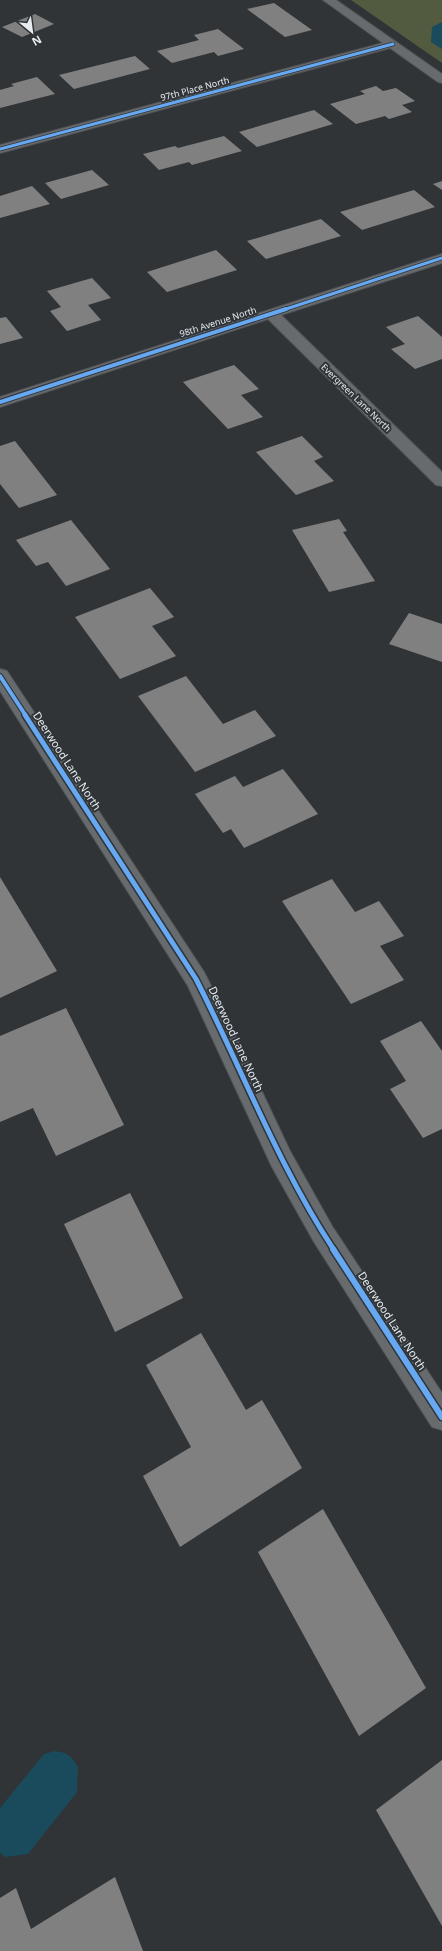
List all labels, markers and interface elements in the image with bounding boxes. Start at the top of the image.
north arrow [12,12,52,52]
text: N [30,32,45,50]
street label: 97th Place North [159,73,231,104]
street label: 98th Avenue North [178,303,258,340]
street label: Evergreen Lane North [318,361,394,435]
street label: Deerwood Lane North [30,709,105,813]
street label: Deerwood Lane North [205,984,267,1094]
street label: Deerwood Lane North [355,1269,430,1373]

